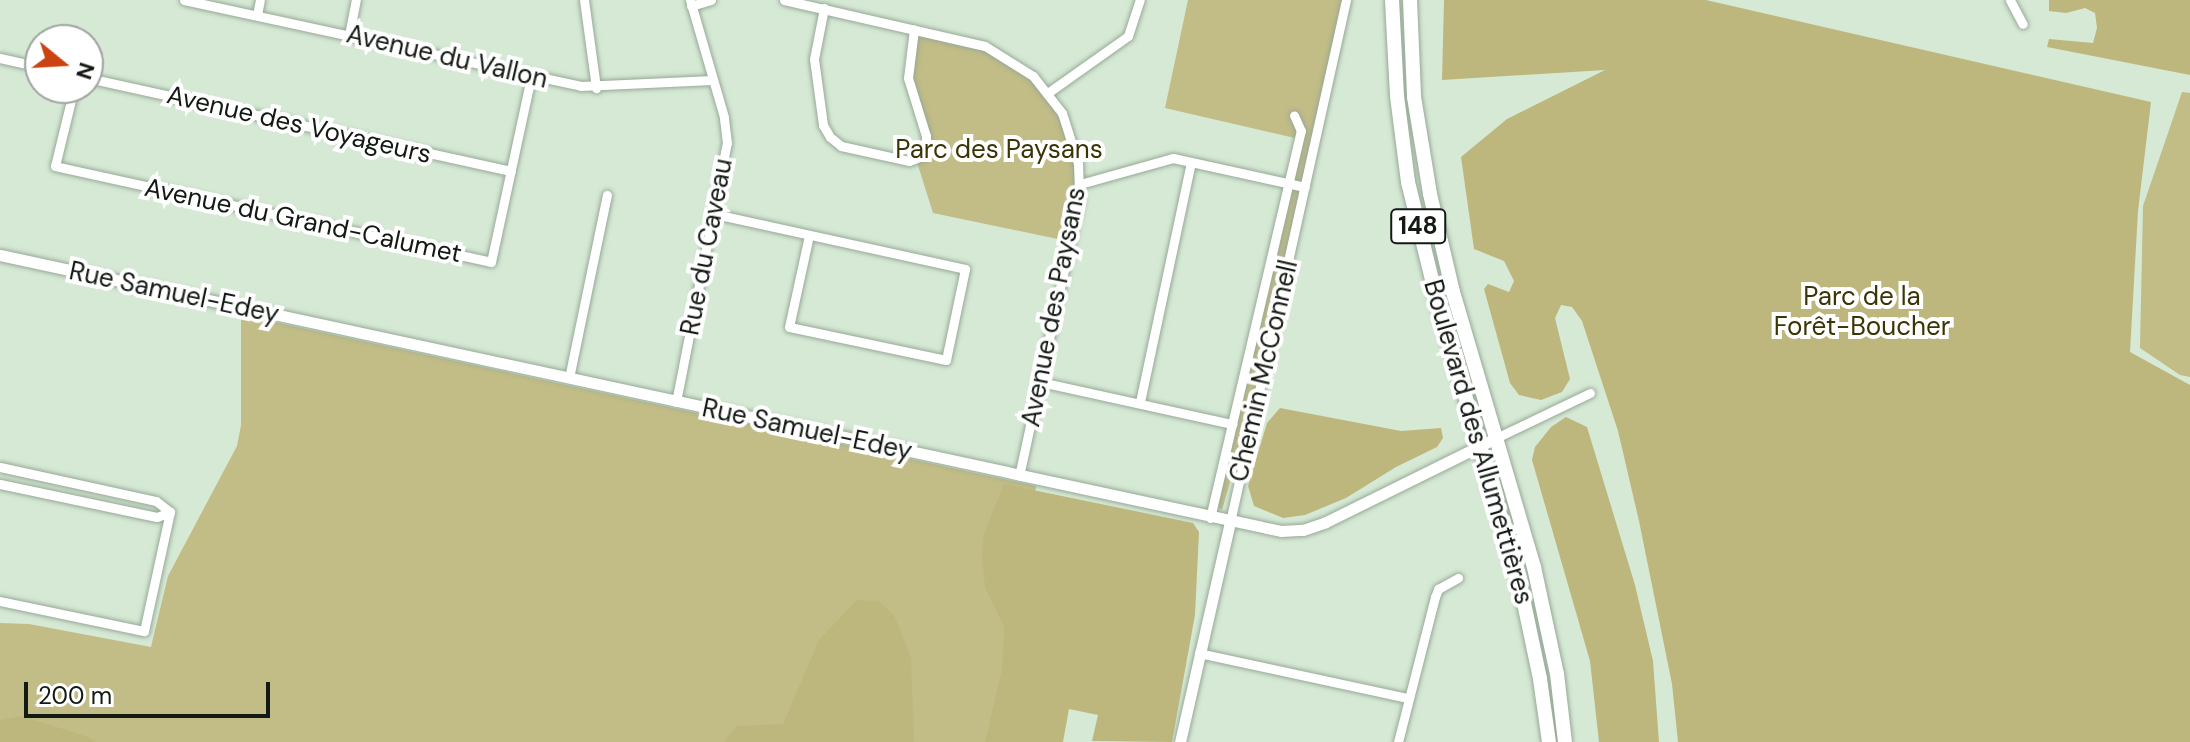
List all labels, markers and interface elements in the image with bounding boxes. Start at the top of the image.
street label: Avenue du Vallon [343,19,551,95]
north arrow [24,24,104,104]
text: N [69,59,102,83]
street label: Avenue des Voyageurs [164,79,434,171]
park label: Parc des Paysans [895,134,1103,166]
street label: Rue du Caveau [675,156,739,338]
street label: Avenue du Grand-Calumet [142,172,464,270]
street label: Avenue des Paysans [1015,185,1093,429]
road number: 148 [1390,206,1446,246]
street label: Rue Samuel-Edey [66,256,282,330]
street label: Chemin McConnell [1223,257,1305,485]
street label: Boulevard des Allumettières [1417,276,1539,608]
park label: Parc de la Forêt-Boucher [1774,281,1950,342]
street label: Rue Samuel-Edey [699,393,915,467]
scale bar [28,666,274,716]
text: 200 m [38,680,112,711]

